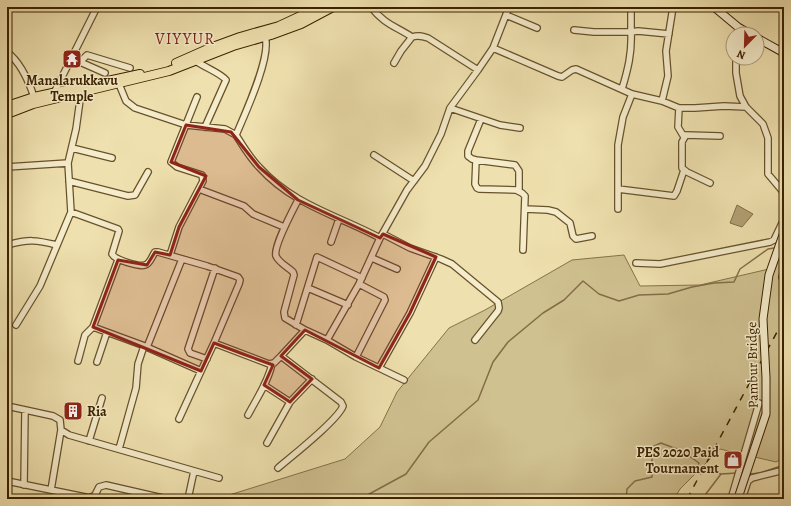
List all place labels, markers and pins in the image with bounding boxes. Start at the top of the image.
temple icon: Manalarukkavu Temple [61,48,83,70]
place label: Manalarukkavu Temple [26,71,118,106]
building icon: Ria [62,400,84,422]
place label: Ria [87,402,107,421]
place label: PES 2020 Paid Tournament [636,443,719,478]
shop icon: PES 2020 Paid Tournament [722,449,744,471]

